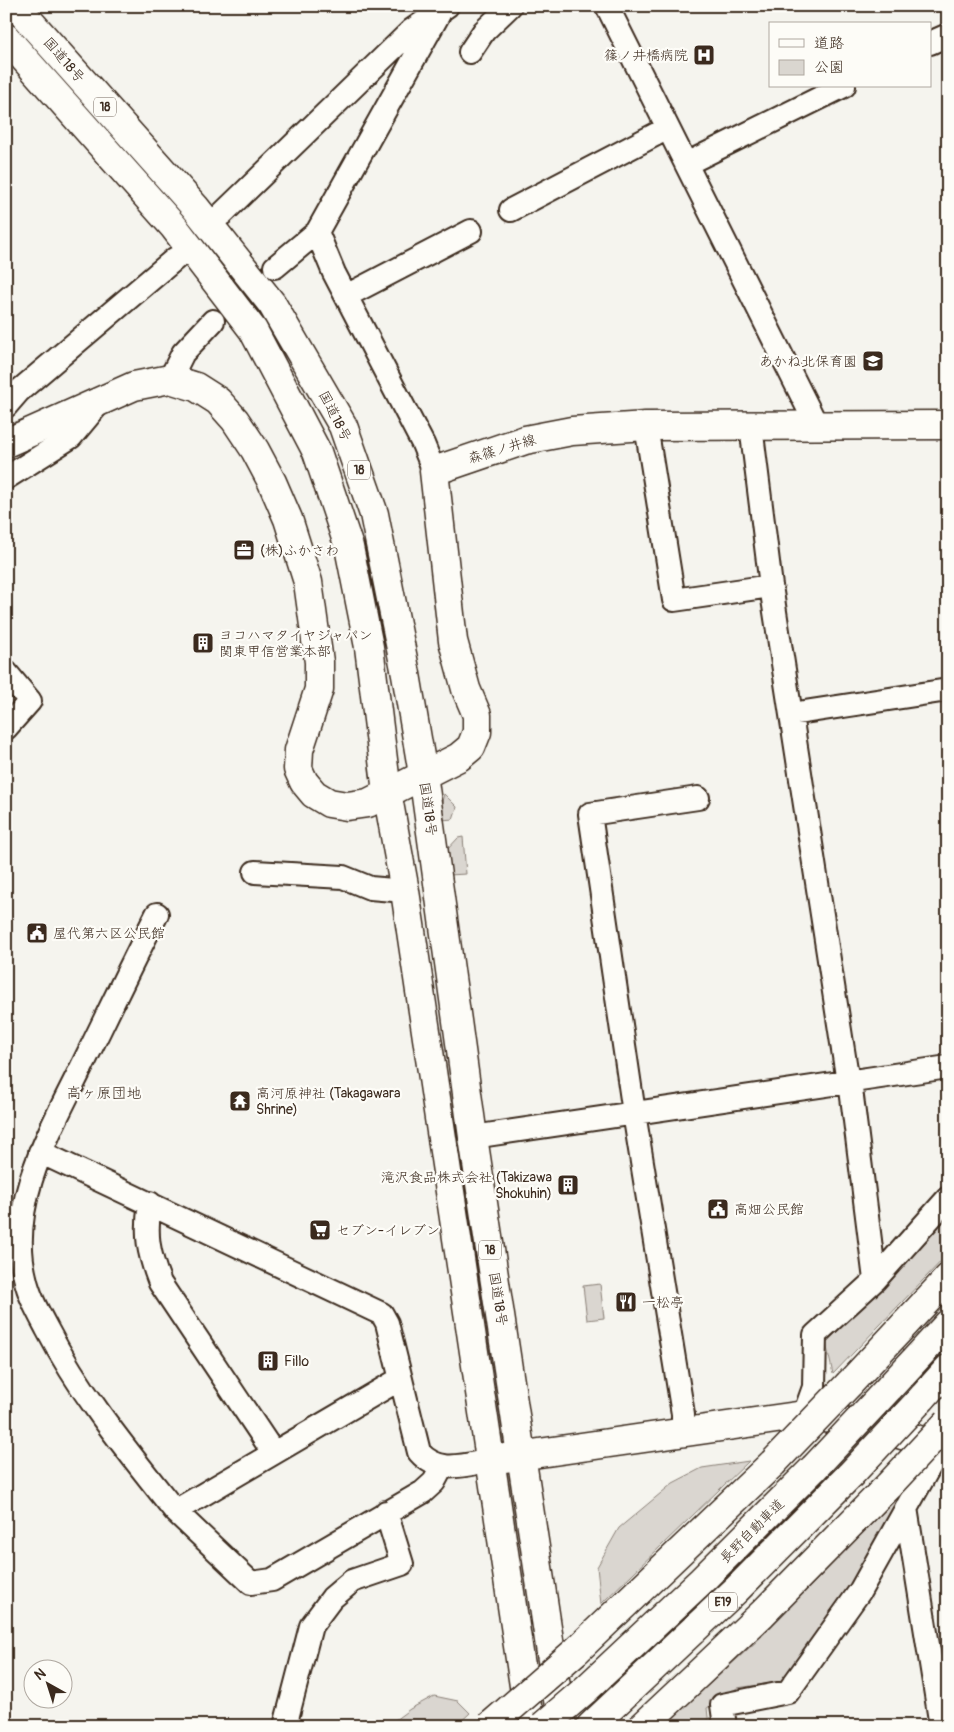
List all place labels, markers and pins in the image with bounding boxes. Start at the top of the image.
hospital icon: 篠ノ井橋病院 [692,43,716,67]
place label: 篠ノ井橋病院 [604,47,688,64]
school or university icon: あかね北保育園 [861,349,885,373]
place label: あかね北保育園 [759,353,857,370]
office icon: (株)ふかさわ [232,538,256,562]
place label: (株)ふかさわ [260,542,339,559]
place label: ヨコハマタイヤジャパン 関東甲信営業本部 [219,627,372,660]
building icon: ヨコハマタイヤジャパン 関東甲信営業本部 [191,631,215,655]
public building icon: 屋代第六区公民館 [25,921,49,945]
place label: 屋代第六区公民館 [53,925,165,942]
place label: 高河原神社 (Takagawara Shrine) [256,1085,401,1118]
temple icon: 高河原神社 (Takagawara Shrine) [228,1089,252,1113]
place label: 滝沢食品株式会社 (Takizawa Shokuhin) [381,1169,552,1202]
building icon: 滝沢食品株式会社 (Takizawa Shokuhin) [556,1173,580,1197]
public building icon: 高畑公民館 [706,1197,730,1221]
place label: 高畑公民館 [734,1201,804,1218]
supermarket icon: セブン-イレブン [308,1218,332,1242]
place label: セブン-イレブン [336,1222,440,1239]
restaurant icon: 一松亭 [614,1290,638,1314]
place label: 一松亭 [642,1294,684,1311]
building icon: Fillo [256,1349,280,1373]
place label: Fillo [284,1353,310,1370]

